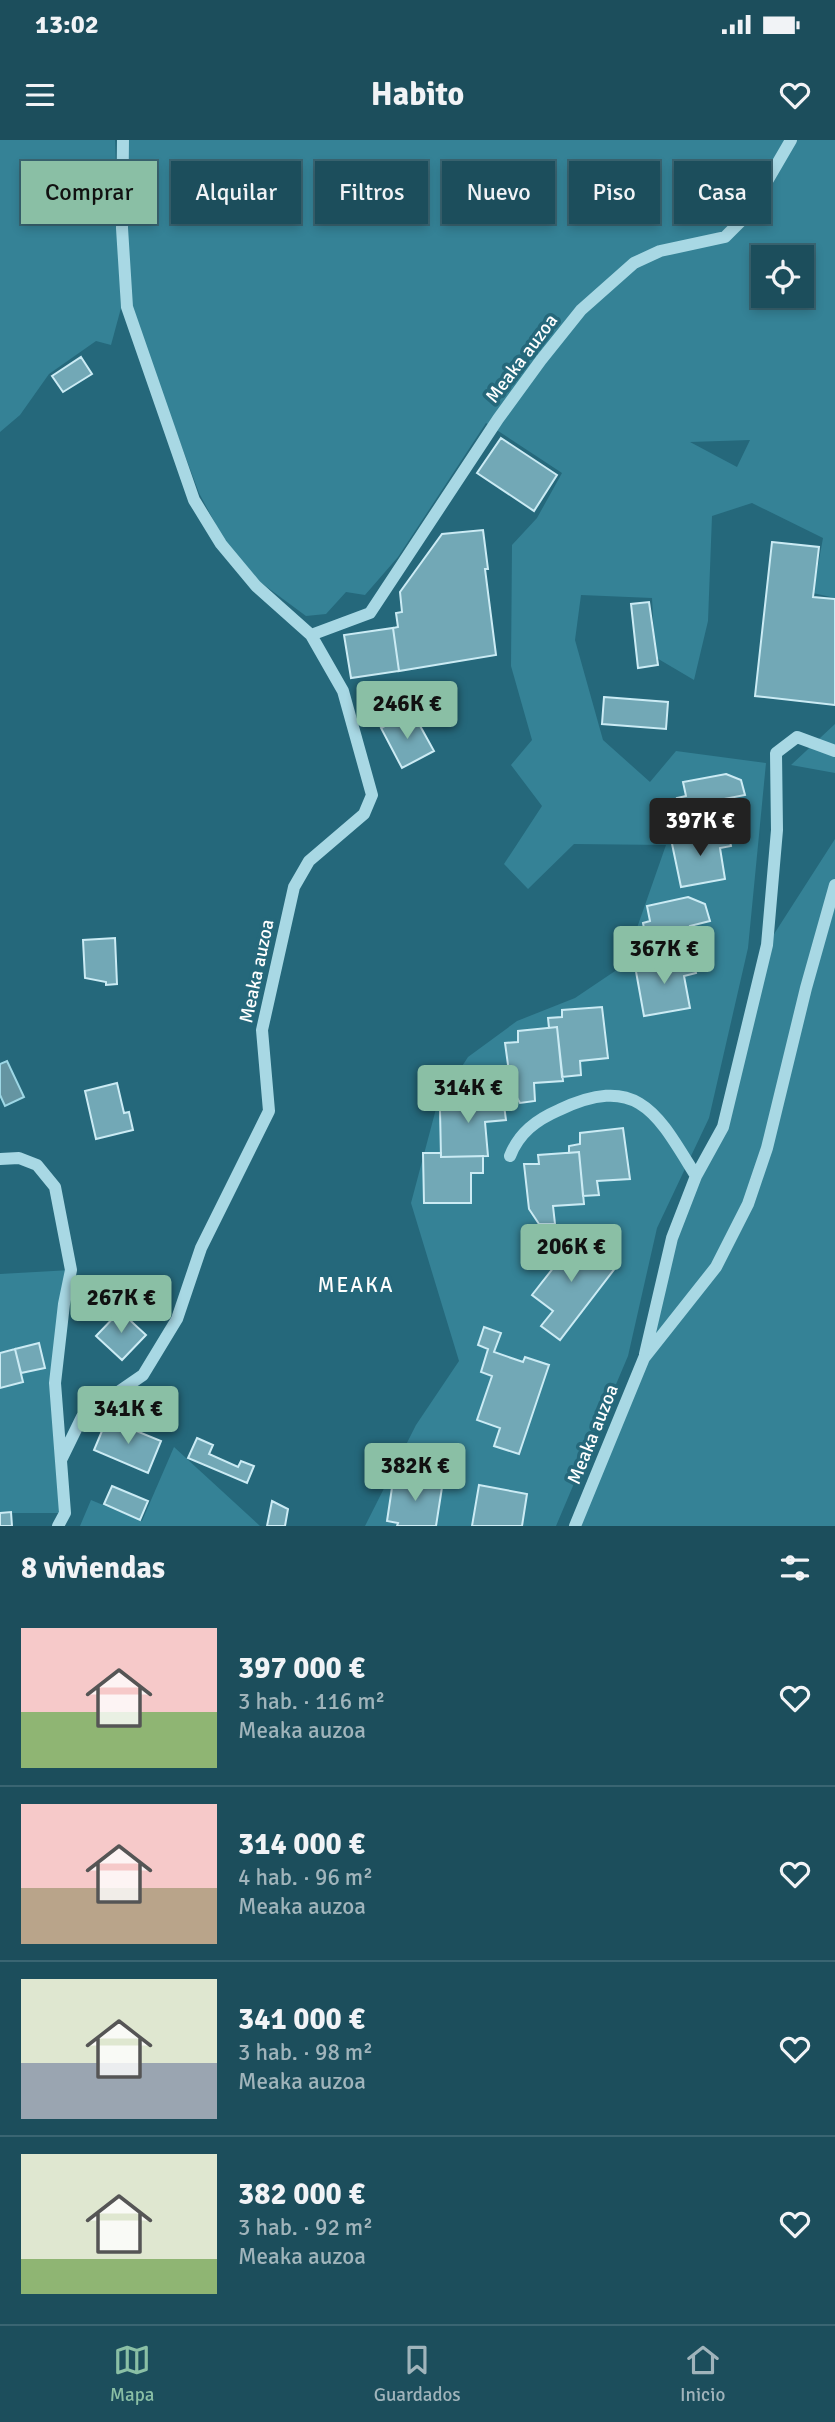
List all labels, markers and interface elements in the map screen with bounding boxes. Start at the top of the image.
text: 13:02 [35,9,99,41]
text: Habito [371,75,464,114]
icon: menu [21,76,59,114]
icon: heart [776,76,814,114]
chip: Comprar [21,161,157,224]
chip: Alquilar [171,161,301,224]
chip: Filtros [315,161,428,224]
chip: Nuevo [442,161,555,224]
chip: Piso [569,161,660,224]
chip: Casa [674,161,771,224]
map controls [751,245,814,308]
button: locate [751,245,814,308]
street label: Meaka auzoa [480,309,563,408]
pin: 246K € [350,682,464,741]
text: 246K € [372,689,442,718]
pin: 397K € [643,798,757,858]
text: 397K € [665,806,735,835]
street label: Meaka auzoa [234,917,280,1025]
pin: 367K € [607,926,721,986]
text: 367K € [629,934,699,963]
pin: 314K € [411,1066,525,1125]
text: 314K € [433,1073,503,1102]
pin: 206K € [514,1224,628,1284]
text: 206K € [536,1232,606,1261]
district label: MEAKA [317,1272,395,1298]
pin: 267K € [64,1276,178,1335]
text: 267K € [86,1283,156,1312]
street label: Meaka auzoa [562,1381,624,1488]
pin: 341K € [71,1386,185,1446]
text: 341K € [93,1394,163,1423]
pin: 382K € [358,1444,472,1503]
text: 382K € [380,1451,450,1480]
icon: filters [776,1549,814,1587]
text: 8 viviendas [21,1550,165,1587]
text: 397 000 € [238,1650,365,1687]
icon: home [77,1656,161,1740]
icon: heart [776,1679,814,1717]
text: 3 hab. · 116 m² [238,1687,385,1716]
text: Meaka auzoa [238,1716,366,1745]
text: 314 000 € [238,1826,365,1863]
icon: home [77,1832,161,1916]
icon: heart [776,1855,814,1893]
text: 4 hab. · 96 m² [238,1863,373,1892]
text: Meaka auzoa [238,1892,366,1921]
text: 341 000 € [238,2001,365,2038]
icon: home [77,2007,161,2091]
icon: heart [776,2030,814,2068]
text: 3 hab. · 98 m² [238,2038,373,2067]
text: Meaka auzoa [238,2067,366,2096]
text: 382 000 € [238,2176,365,2213]
icon: home [77,2182,161,2266]
icon: heart [776,2205,814,2243]
text: 3 hab. · 92 m² [238,2213,373,2242]
text: Meaka auzoa [238,2242,366,2271]
tab: Mapa [110,2341,154,2407]
tab: Guardados [374,2341,461,2407]
tab: Inicio [680,2341,725,2407]

